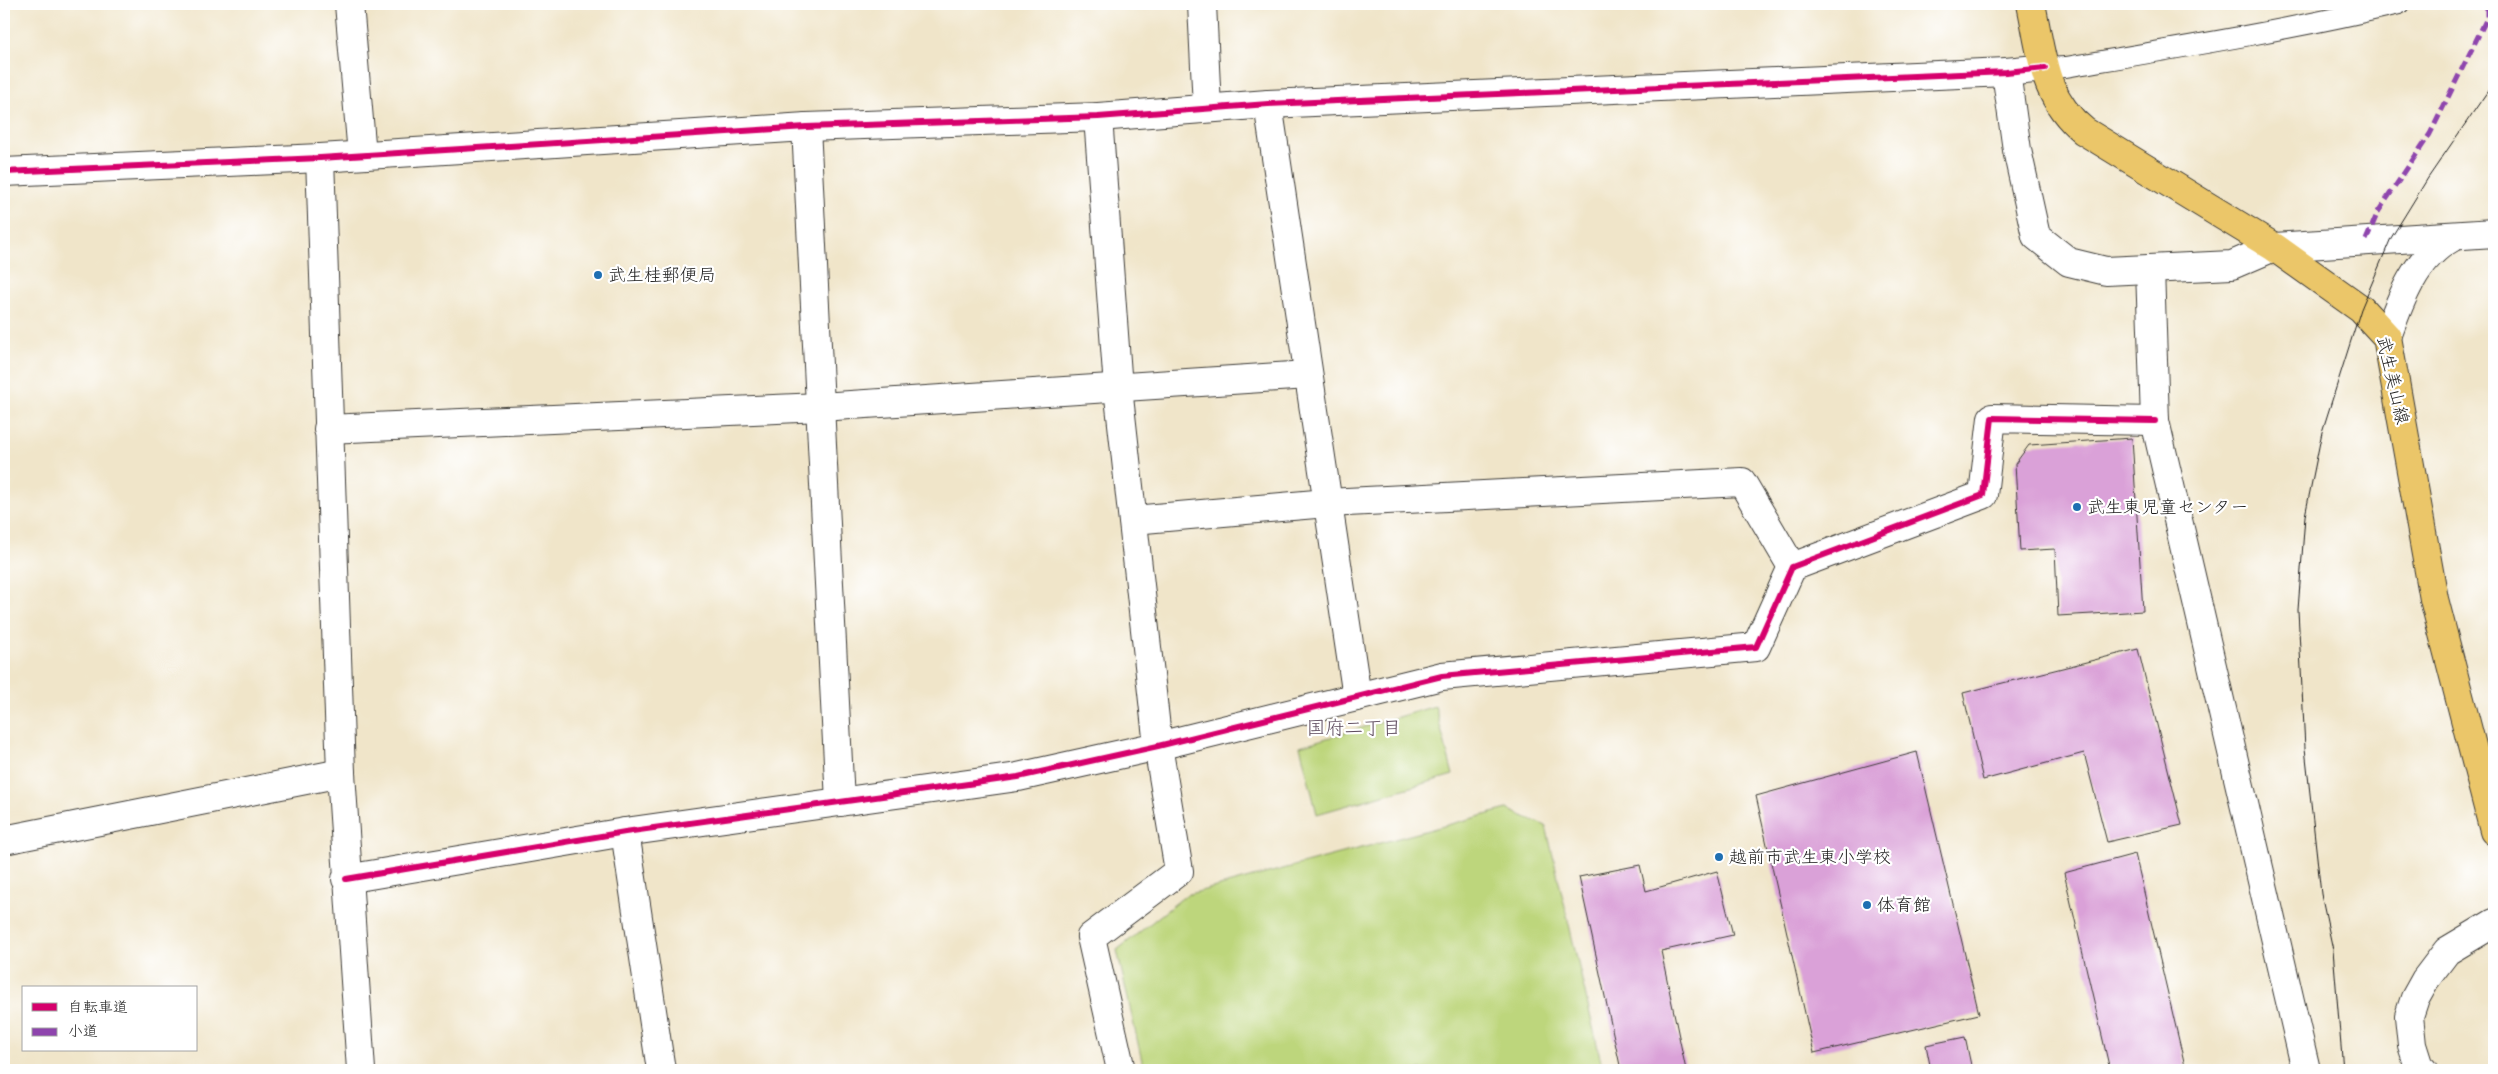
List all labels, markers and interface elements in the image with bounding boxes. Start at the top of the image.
place label: 武生桂郵便局 [608,264,716,286]
marker: 武生桂郵便局 [592,269,604,281]
street label: 武生美山線 [2372,334,2414,426]
place label: 武生東児童センター [2087,496,2248,518]
marker: 武生東児童センター [2071,501,2083,513]
district label: 国府二丁目 [1306,716,1402,740]
place label: 越前市武生東小学校 [1729,846,1891,868]
marker: 越前市武生東小学校 [1713,851,1725,863]
place label: 体育館 [1877,894,1931,916]
marker: 体育館 [1861,899,1873,911]
legend [22,986,198,1052]
text: 自転車道 [68,998,128,1017]
text: 小道 [68,1022,98,1041]

